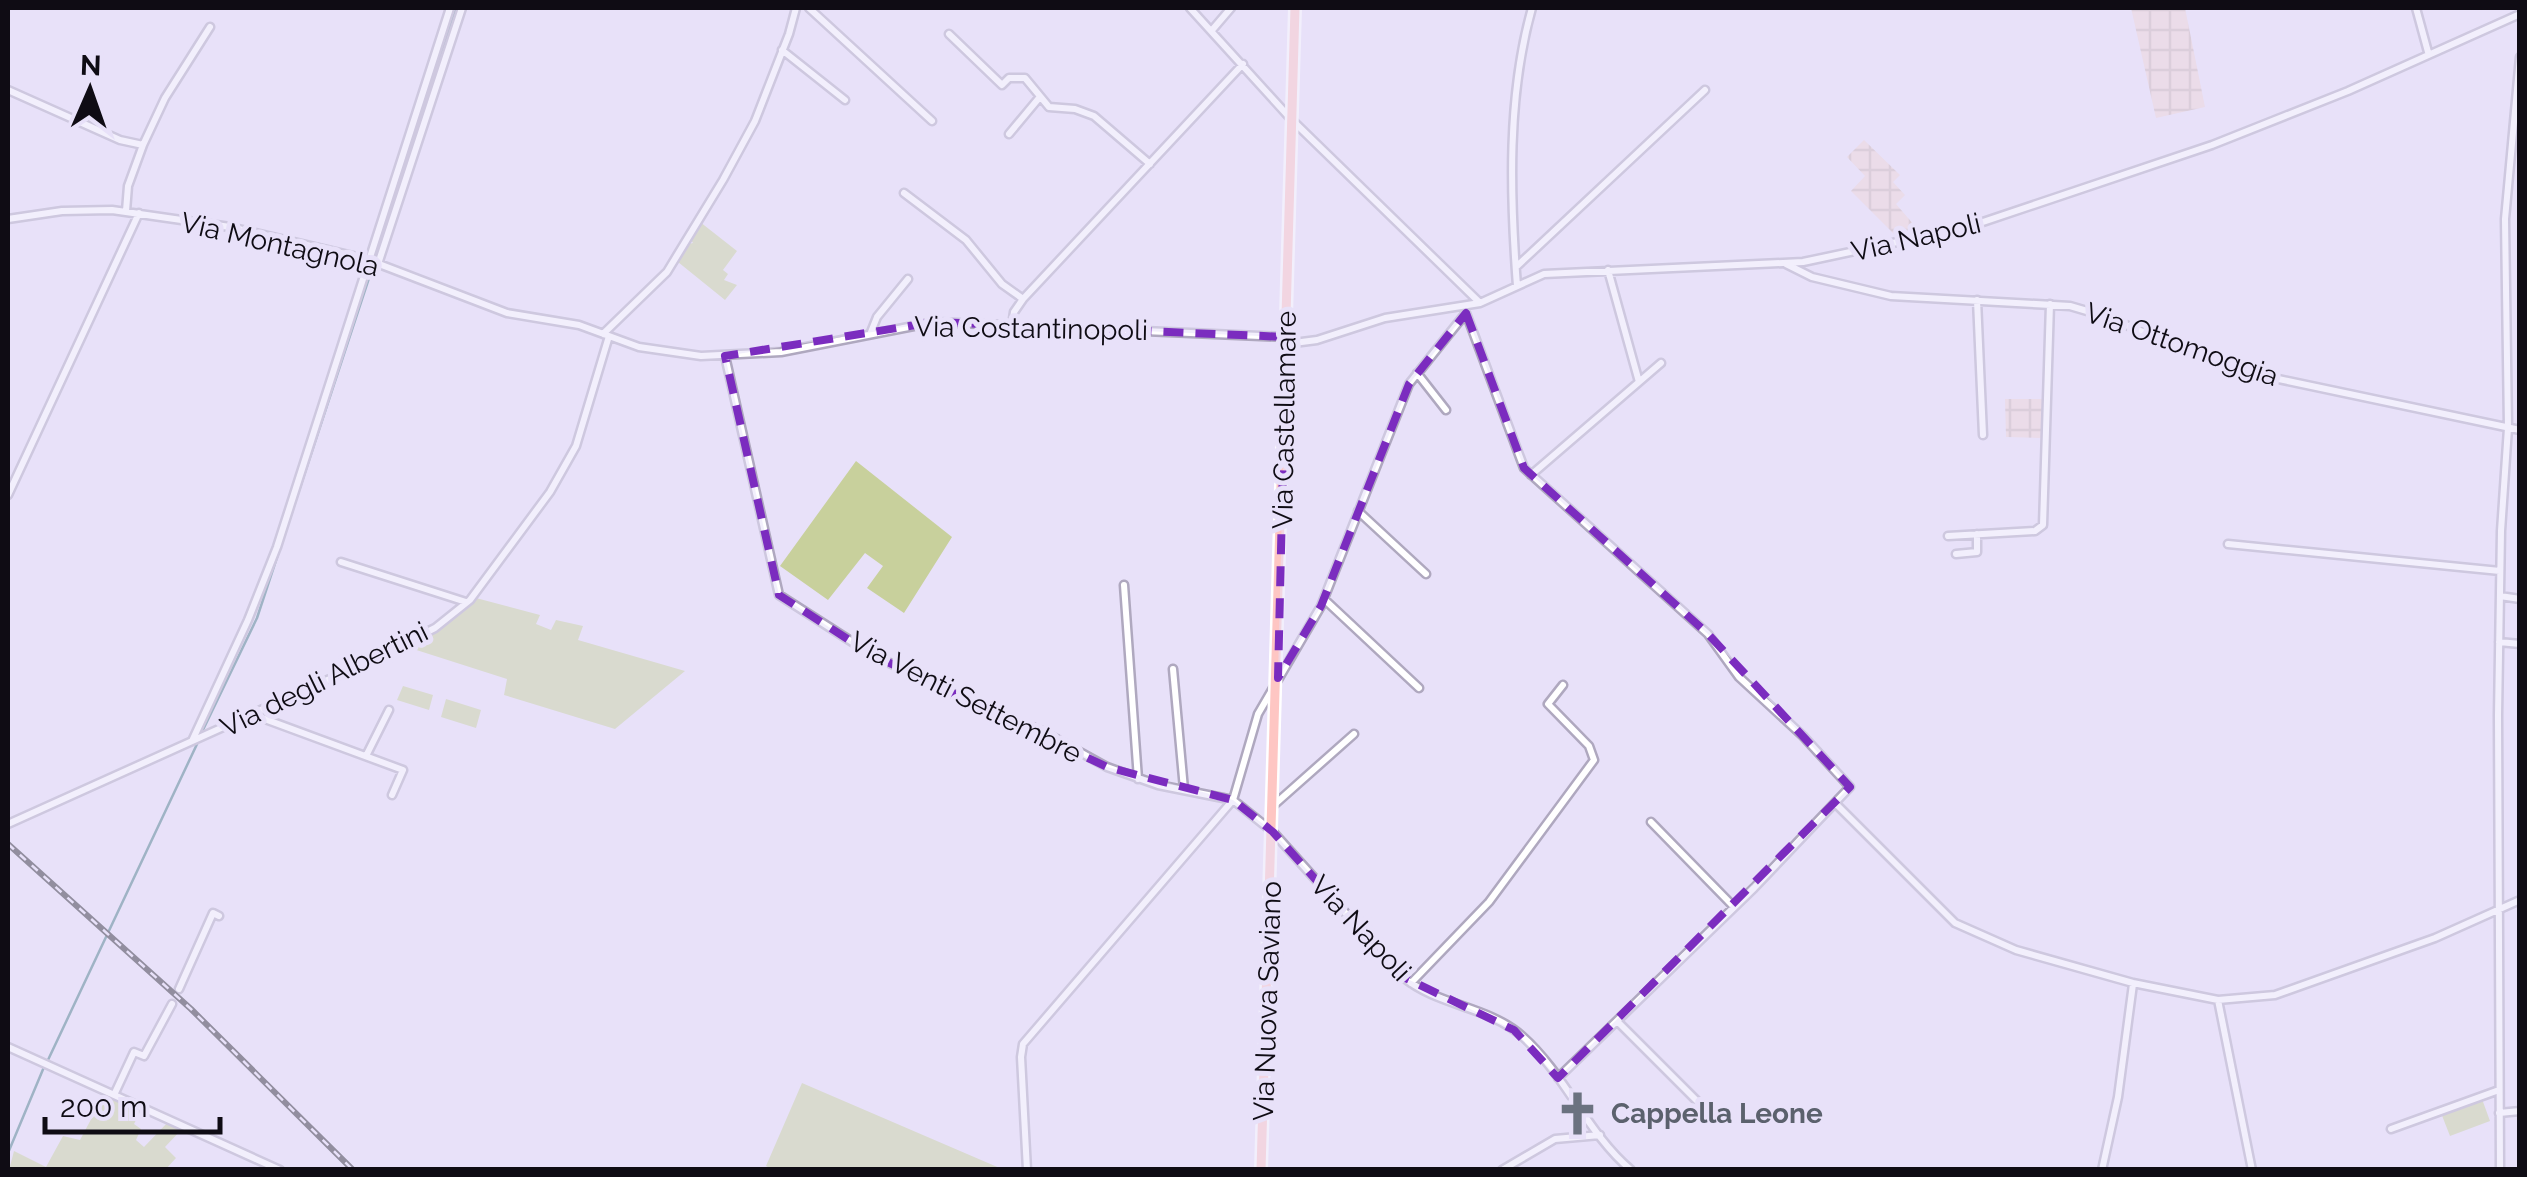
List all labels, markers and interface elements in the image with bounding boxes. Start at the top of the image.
north arrow [40,40,140,140]
text: N [80,49,102,82]
street label: Via Montagnola [178,206,382,283]
street label: Via Napoli [1848,207,1984,268]
street label: Via Ottomoggia [2081,296,2283,393]
street label: Via Costantinopoli [914,310,1148,347]
street label: Via Castellamare [1266,311,1303,529]
street label: Via degli Albertini [215,615,433,744]
street label: Via Venti Settembre [844,625,1087,770]
street label: Via Napoli [1304,869,1418,988]
street label: Via Nuova Saviano [1247,881,1288,1121]
scale bar [45,1072,220,1134]
text: 200 m [60,1089,148,1124]
church icon: Cappella Leone [1554,1089,1602,1137]
place label: Cappella Leone [1611,1097,1823,1130]

